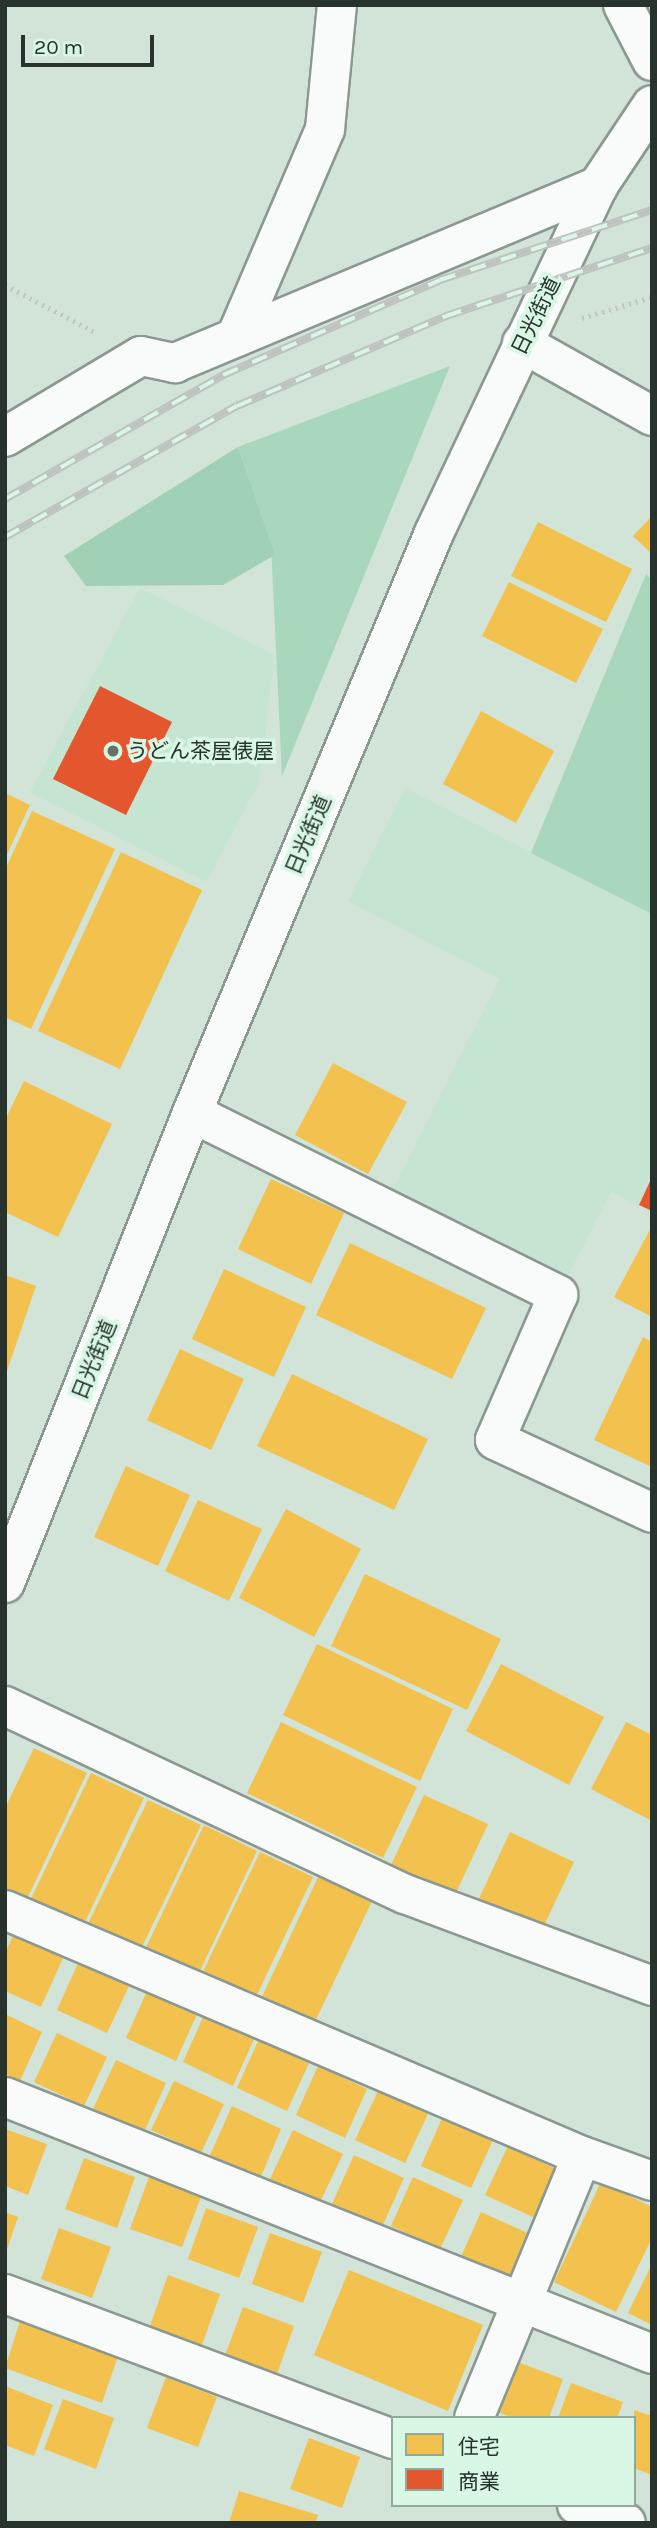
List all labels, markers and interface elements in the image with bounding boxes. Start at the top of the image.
scale bar [24,21,158,65]
text: 20 m [34,35,83,59]
street label: 日光街道 [506,273,566,359]
place label: うどん茶屋俵屋 [127,738,274,764]
marker: うどん茶屋俵屋 [105,743,121,759]
street label: 日光街道 [280,791,336,879]
street label: 日光街道 [67,1316,121,1404]
legend [391,2416,636,2507]
text: 住宅 [458,2435,500,2459]
text: 商業 [458,2470,500,2494]

